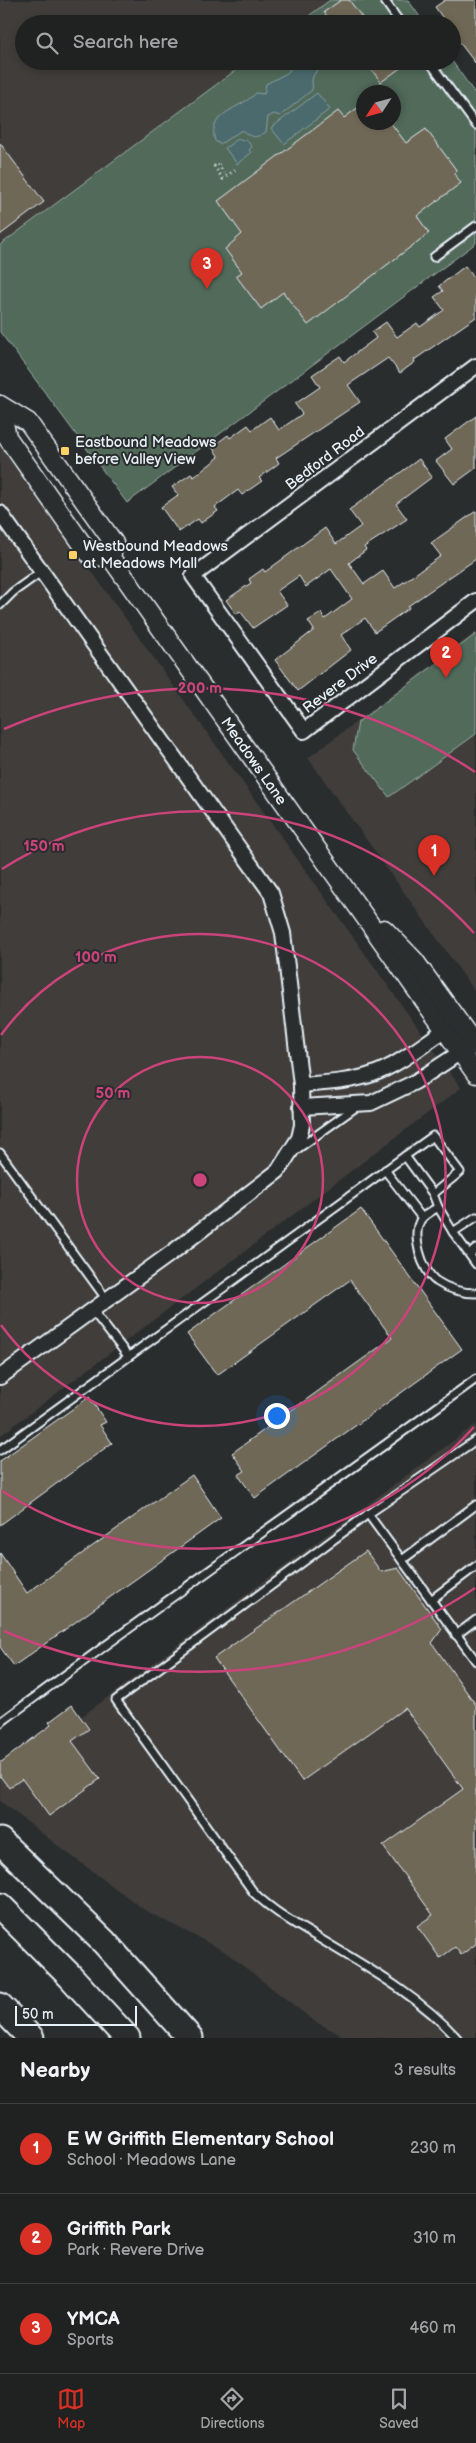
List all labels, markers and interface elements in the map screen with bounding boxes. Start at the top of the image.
search box [15,15,461,70]
icon: search [33,29,61,57]
text: Search here [73,31,178,54]
north arrow [356,85,401,130]
pin: 3 [191,248,223,289]
street label: Bedford Road [282,422,369,494]
place label: Eastbound Meadows before Valley View [75,433,217,469]
marker: Eastbound Meadows before Valley View [59,445,71,457]
place label: Westbound Meadows at Meadows Mall [83,537,228,573]
marker: Westbound Meadows at Meadows Mall [67,549,79,561]
pin: 2 [430,637,462,678]
street label: Revere Drive [299,649,382,718]
text: 200 m [178,679,222,698]
street label: Meadows Lane [216,714,291,809]
pin: 1 [418,835,450,876]
text: 150 m [23,837,65,856]
text: 100 m [75,948,117,967]
text: 50 m [96,1084,131,1103]
centre of rings [191,1171,209,1189]
your location [264,1403,290,1429]
scale bar [15,2003,138,2026]
text: 50 m [22,2006,54,2023]
text: Nearby [20,2058,90,2083]
text: 3 results [394,2061,456,2080]
text: E W Griffith Elementary School [67,2128,334,2151]
text: 1 [33,2139,39,2158]
text: 230 m [410,2139,456,2158]
text: School · Meadows Lane [67,2151,236,2170]
text: Griffith Park [67,2218,171,2241]
text: 2 [31,2229,41,2248]
text: 310 m [413,2229,456,2248]
text: Park · Revere Drive [67,2241,204,2260]
text: YMCA [67,2308,120,2331]
text: 3 [31,2319,41,2338]
text: 460 m [410,2319,456,2338]
text: Sports [67,2331,114,2350]
tab: Map [57,2385,86,2432]
tab: Directions [200,2385,265,2432]
tab: Saved [379,2385,419,2432]

